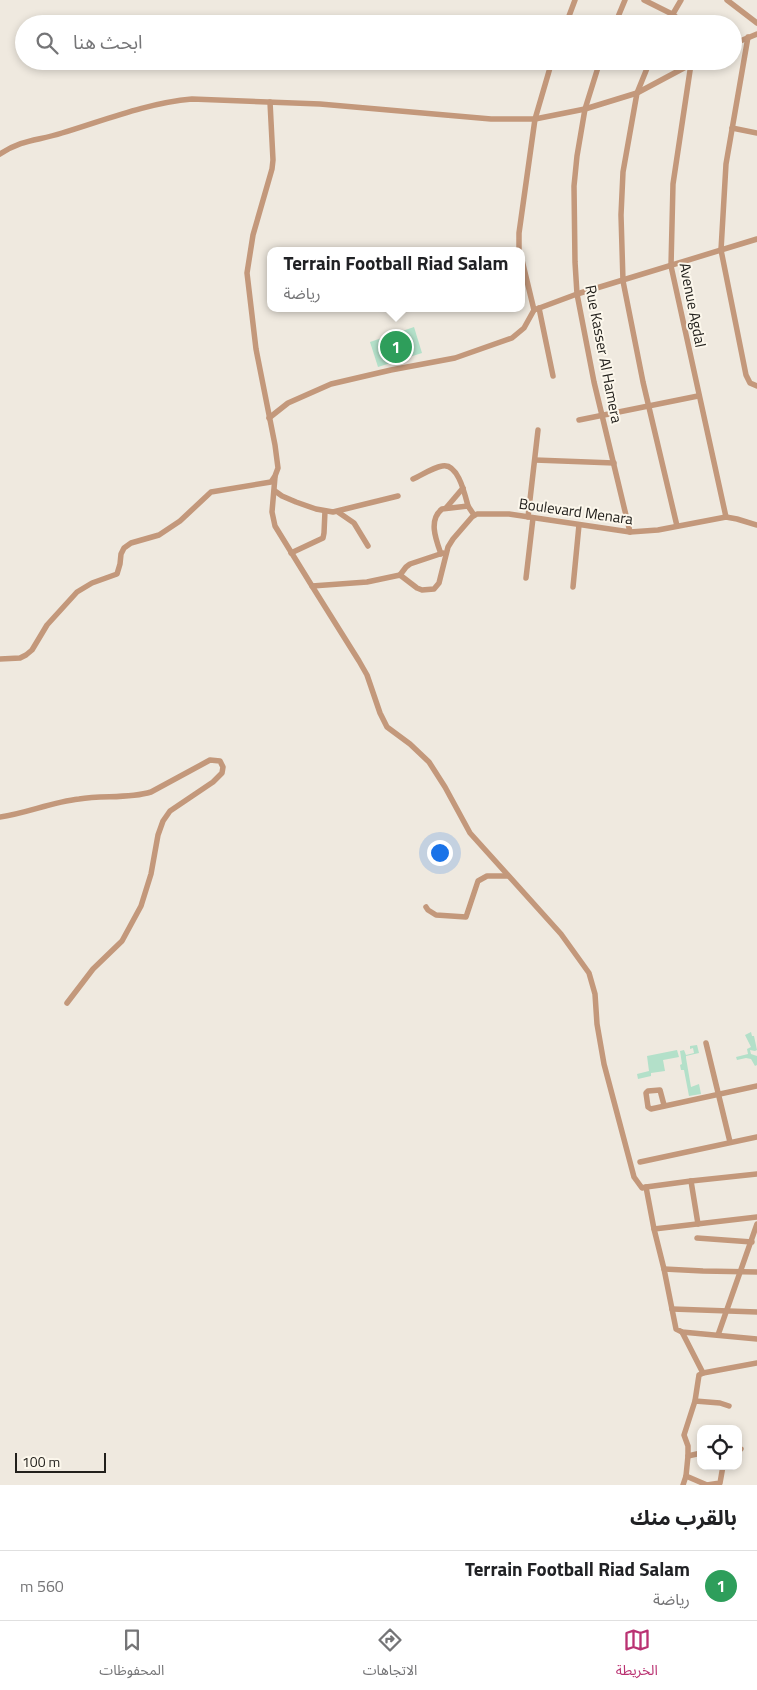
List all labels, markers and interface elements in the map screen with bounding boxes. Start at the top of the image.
search box [15,15,742,70]
text: ابحث هنا [73,27,143,56]
icon: search [33,29,61,57]
popup [267,247,525,312]
text: Terrain Football Riad Salam [283,248,509,277]
street label: Avenue Agdal [674,261,712,349]
text: رياضة [283,281,321,305]
street label: Rue Kasser Al Hamera [579,283,629,426]
pin: 1 [380,328,412,366]
street label: Boulevard Menara [517,492,635,530]
your location [427,840,453,866]
map controls [697,1425,742,1470]
button: locate [697,1425,742,1470]
scale bar [15,1450,106,1473]
text: 100 m [22,1451,60,1472]
text: بالقرب منك [630,1501,737,1533]
text: Terrain Football Riad Salam [465,1554,690,1583]
text: 560 m [20,1574,64,1598]
text: 1 [717,1574,725,1598]
text: رياضة [653,1587,690,1611]
tab: المحفوظات [99,1626,164,1685]
tab: الاتجاهات [363,1626,417,1685]
tab: الخريطة [616,1626,658,1685]

